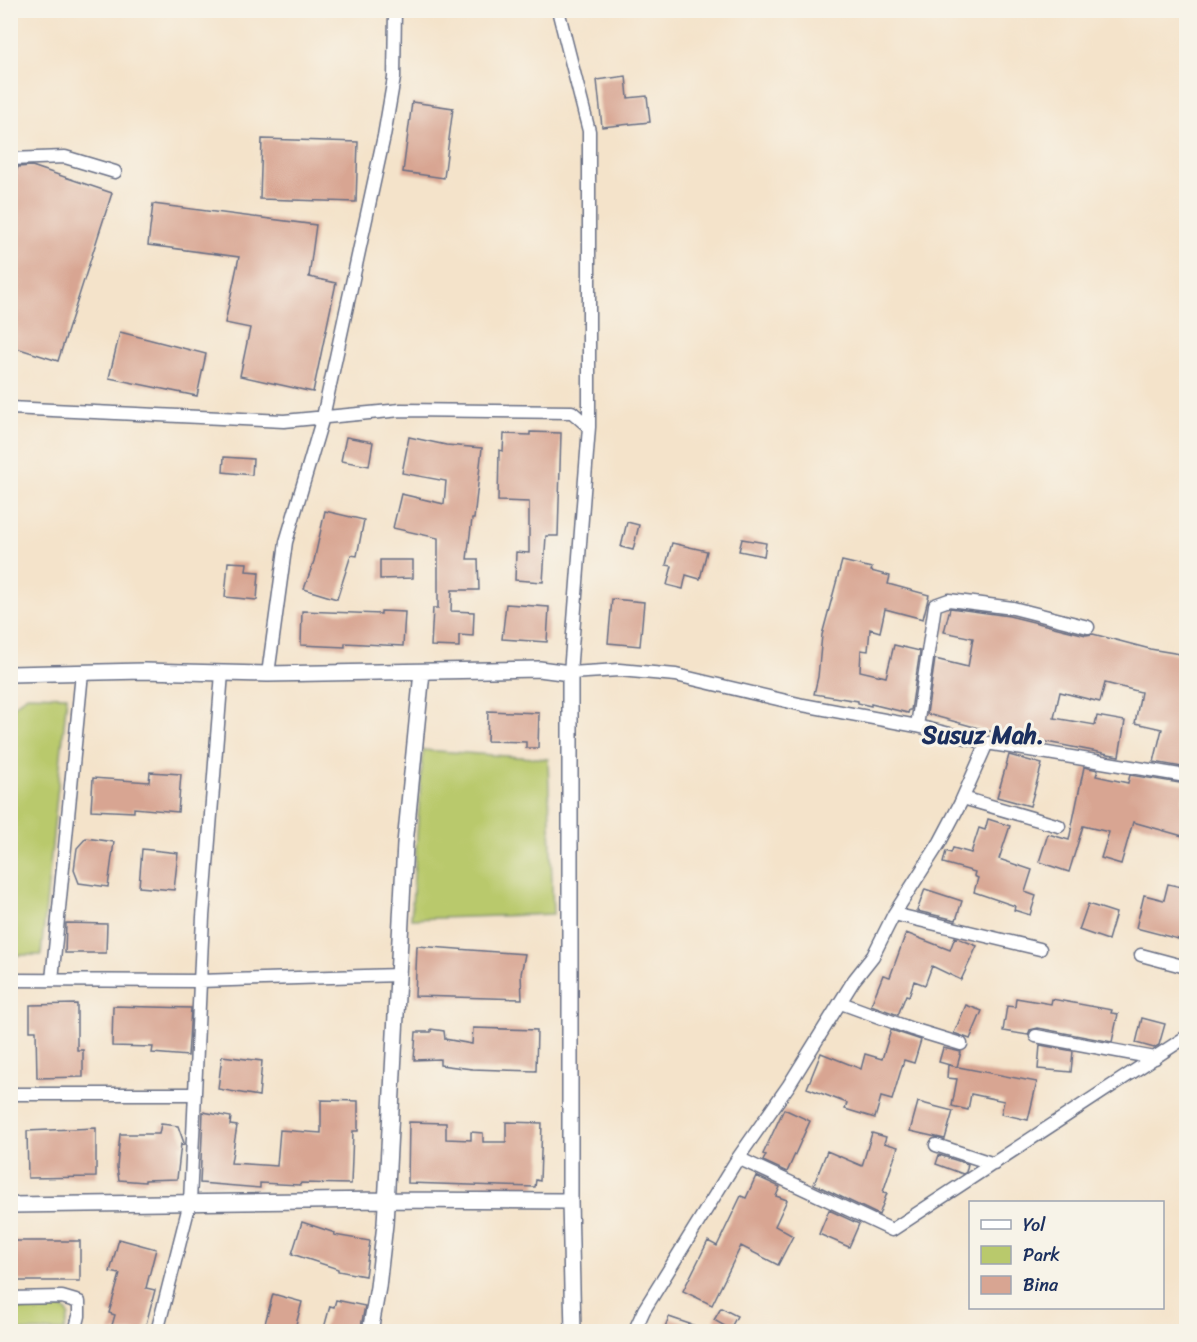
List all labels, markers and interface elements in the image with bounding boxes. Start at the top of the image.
district label: Susuz Mah. [921,714,1044,756]
legend [969,1201,1164,1309]
text: Yol [1023,1209,1046,1241]
text: Park [1023,1239,1060,1271]
text: Bina [1023,1269,1059,1301]

